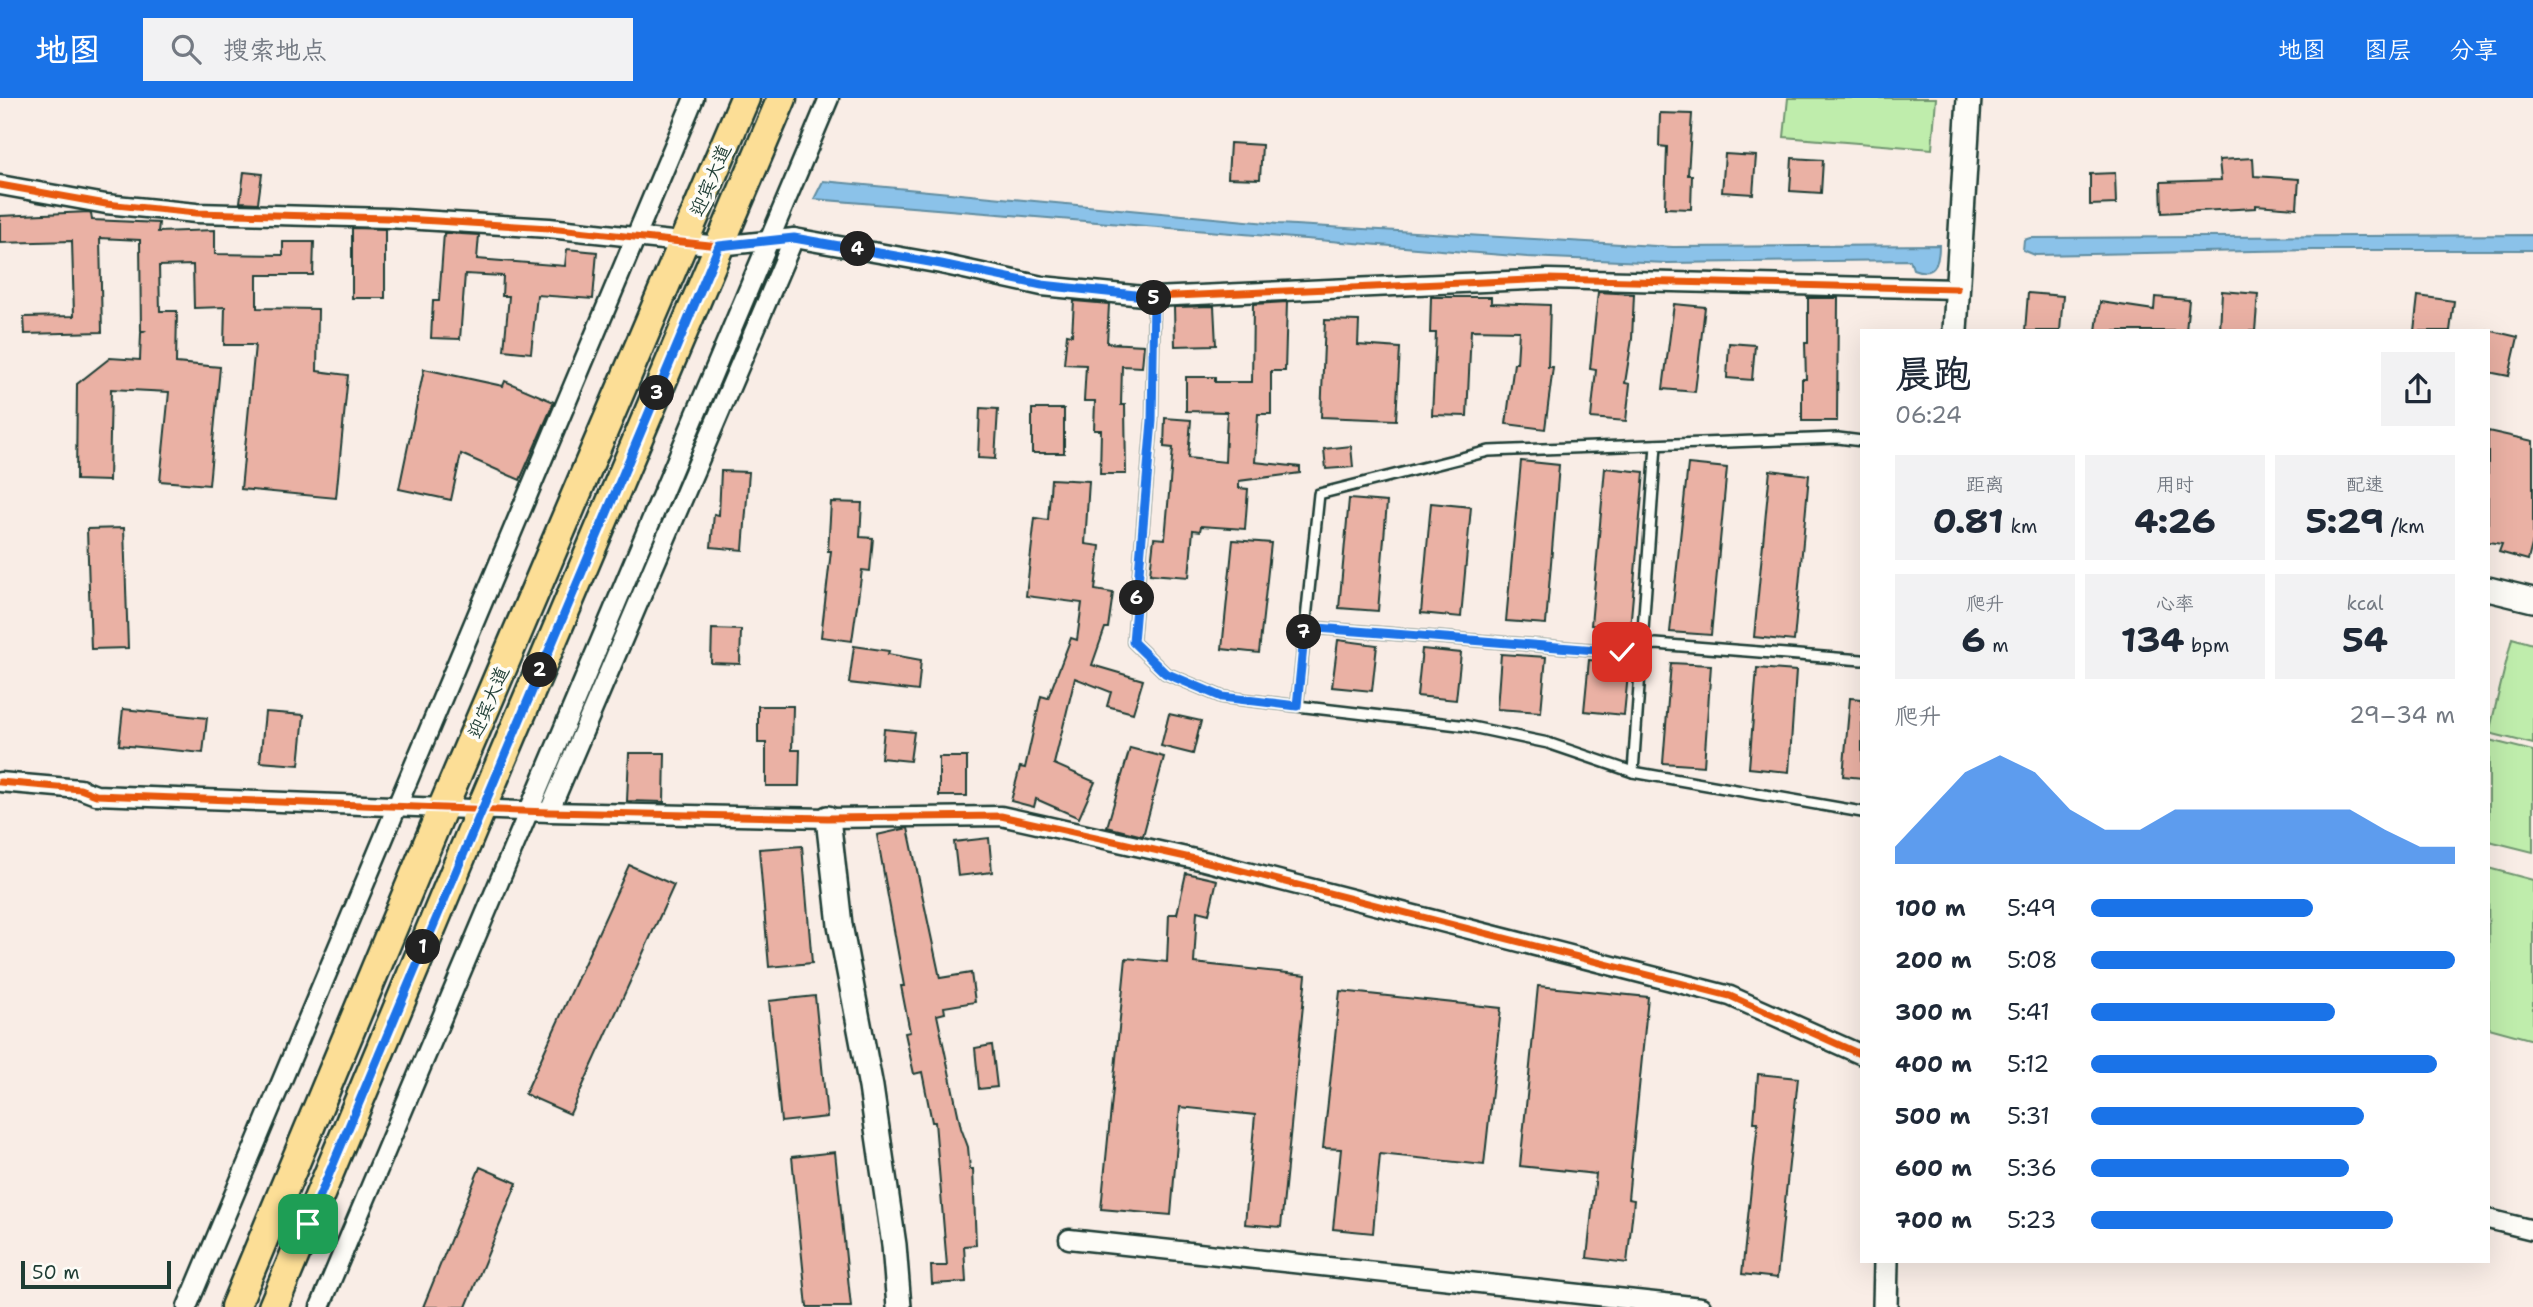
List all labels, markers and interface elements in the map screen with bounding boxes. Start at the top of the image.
search box [143,18,633,81]
text: 地图 [35,27,101,72]
icon: search [167,30,205,68]
text: 搜索地点 [223,32,327,67]
text: 地图 [2278,34,2326,66]
text: 图层 [2364,34,2412,66]
text: 分享 [2450,34,2498,66]
street label: 迎宾大道 [684,140,737,220]
pin: 4 [840,232,876,266]
text: 4 [851,236,864,261]
pin: 5 [1136,280,1172,316]
text: 5 [1148,285,1159,310]
text: 晨跑 [1895,348,1971,399]
button: share [2381,352,2455,426]
pin: 3 [640,376,674,410]
text: 3 [650,380,663,405]
text: 06:24 [1895,400,1962,430]
text: 距离 [1966,472,2004,497]
text: 用时 [2156,472,2194,497]
text: 配速 [2346,472,2384,497]
text: 0.81 [1933,497,2004,544]
text: 4:26 [2134,497,2216,544]
text: 5:29 [2305,497,2384,544]
text: km [2004,514,2037,539]
text: /km [2384,514,2425,539]
pin: 6 [1120,580,1154,616]
text: 6 [1130,585,1143,610]
text: 爬升 [1966,591,2004,616]
text: 心率 [2156,591,2194,616]
text: kcal [2347,591,2383,616]
pin: 7 [1286,614,1322,650]
text: 6 [1961,616,1986,663]
text: 134 [2121,616,2185,663]
text: 54 [2342,616,2388,663]
text: 7 [1297,619,1310,644]
pin [1592,622,1652,682]
icon: check [1603,633,1641,671]
text: m [1986,633,2009,658]
text: bpm [2185,633,2229,658]
pin: 2 [522,652,558,688]
text: 2 [533,657,546,682]
street label: 迎宾大道 [462,662,515,742]
text: 29–34 m [2349,700,2455,730]
text: 爬升 [1895,701,1941,731]
text: 100 m [1895,893,1966,923]
text: 5:49 [2007,893,2056,923]
pin: 1 [406,930,440,964]
text: 1 [418,934,427,959]
text: 200 m [1895,945,1972,975]
text: 5:08 [2007,945,2058,975]
text: 300 m [1895,997,1972,1027]
text: 5:41 [2007,997,2050,1027]
text: 400 m [1895,1049,1972,1079]
text: 5:12 [2007,1049,2049,1079]
text: 500 m [1895,1101,1970,1131]
text: 5:31 [2007,1101,2050,1131]
text: 600 m [1895,1153,1972,1183]
text: 5:36 [2007,1153,2057,1183]
pin [278,1194,338,1254]
icon: arrive [289,1205,327,1243]
text: 700 m [1895,1205,1972,1235]
text: 5:23 [2007,1205,2056,1235]
scale bar [21,1258,172,1290]
text: 50 m [32,1260,80,1285]

